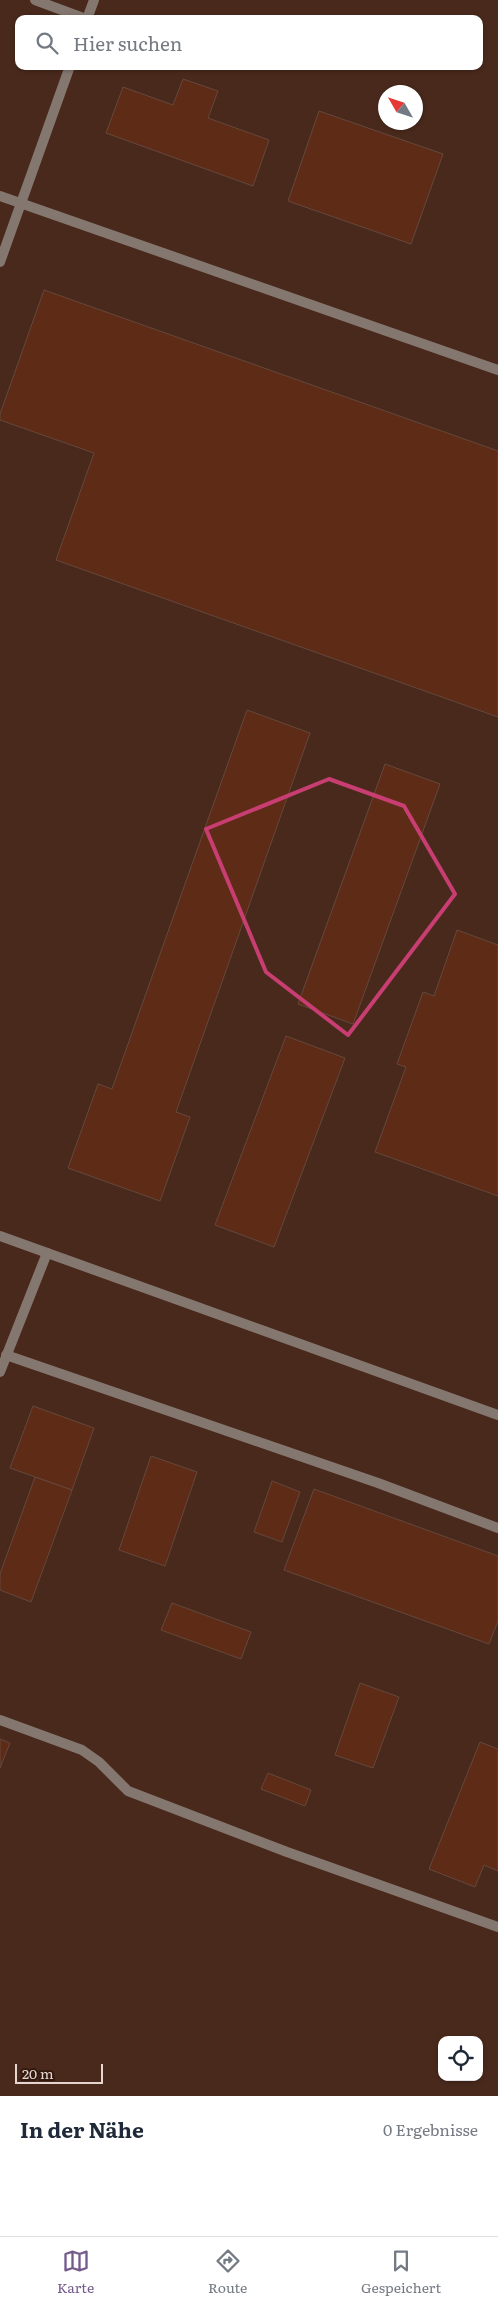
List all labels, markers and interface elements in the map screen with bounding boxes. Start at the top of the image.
search box [15,15,483,70]
icon: search [33,29,61,57]
text: Hier suchen [73,29,182,57]
north arrow [378,85,423,130]
map controls [438,2036,483,2081]
button: locate [438,2036,483,2081]
scale bar [15,2061,102,2084]
text: 20 m [22,2063,54,2083]
text: In der Nähe [20,2113,144,2144]
text: 0 Ergebnisse [383,2117,478,2141]
tab: Karte [57,2247,94,2297]
tab: Route [208,2247,247,2297]
tab: Gespeichert [361,2247,441,2297]

